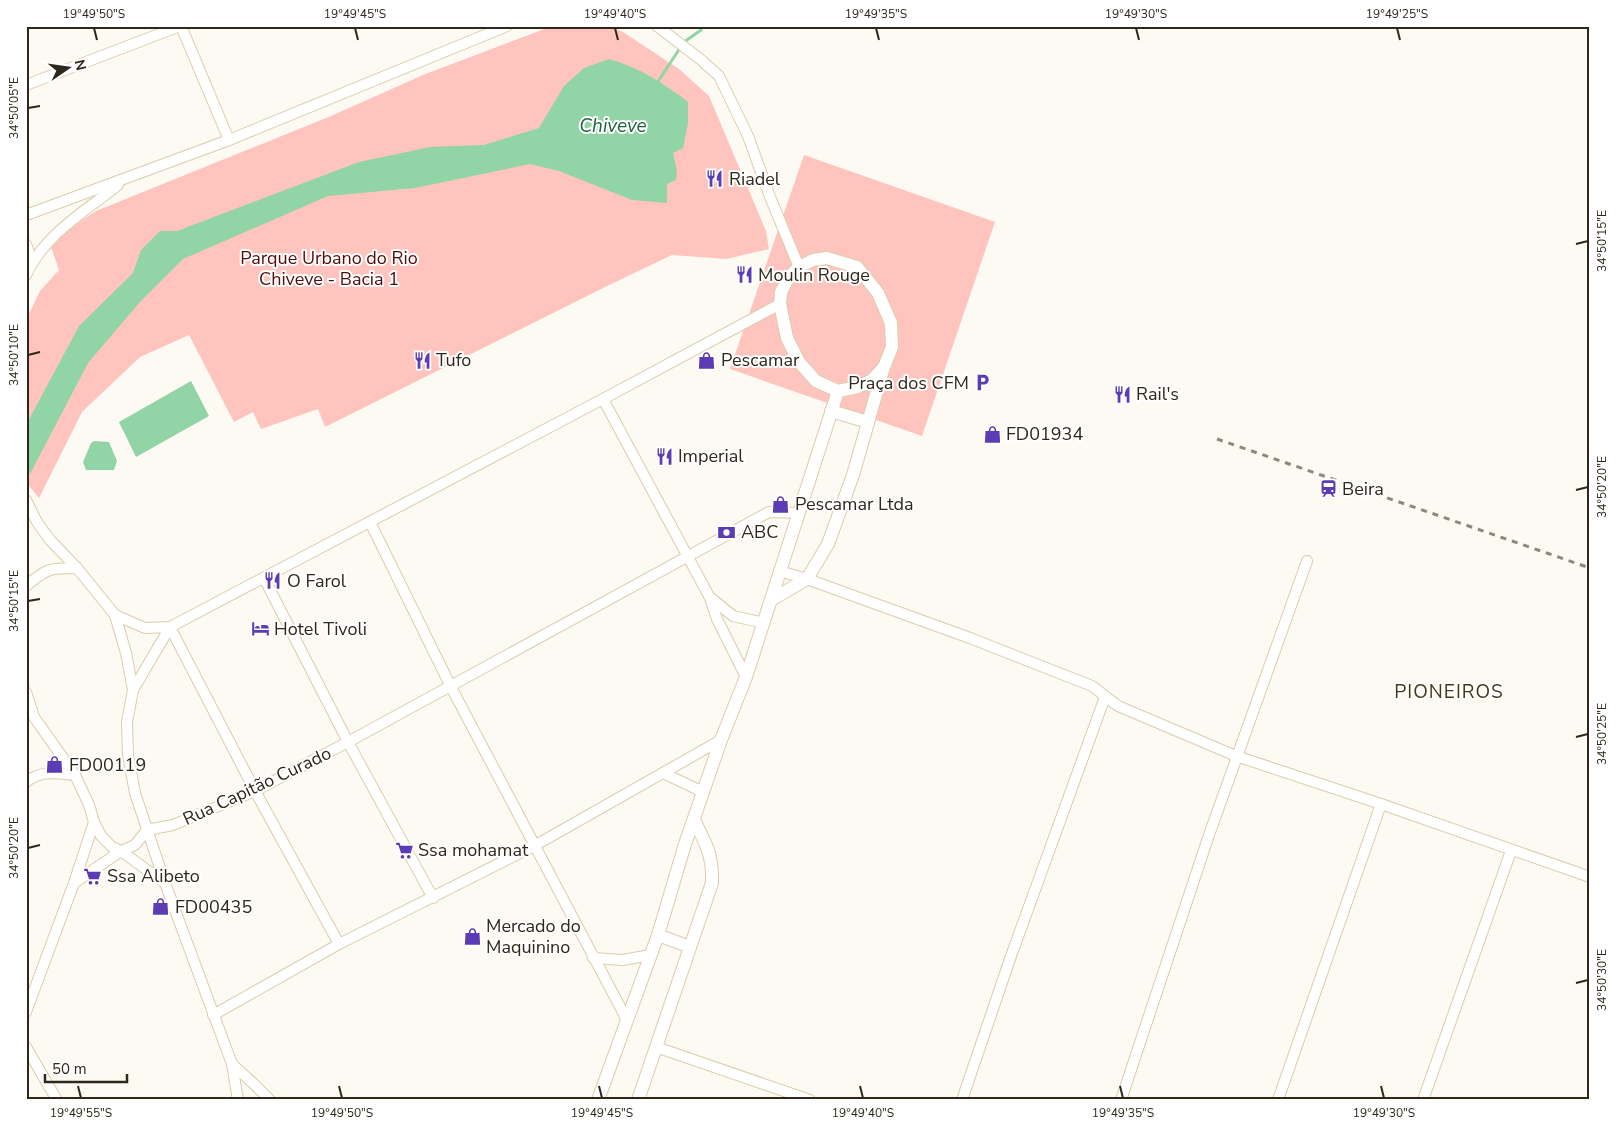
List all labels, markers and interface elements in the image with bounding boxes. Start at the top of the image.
text: 19°49'50"S [63,6,125,22]
text: 19°49'45"S [324,6,386,22]
text: 19°49'40"S [584,6,646,22]
text: 19°49'35"S [845,6,907,22]
text: 19°49'30"S [1105,6,1167,22]
text: 19°49'25"S [1366,6,1428,22]
north arrow [42,42,92,92]
text: N [70,58,91,72]
text: 34°50'05"E [6,77,22,139]
water label: Chiveve [579,113,647,139]
place label: Riadel [729,167,781,191]
restaurant icon: Riadel [705,169,725,189]
text: 34°50'15"E [1594,210,1610,272]
park label: Parque Urbano do Rio Chiveve - Bacia 1 [240,246,418,291]
place label: Moulin Rouge [758,263,870,287]
restaurant icon: Moulin Rouge [734,265,754,285]
text: 34°50'10"E [6,324,22,386]
place label: Tufo [436,348,471,372]
place label: Pescamar [721,348,800,372]
restaurant icon: Tufo [412,350,432,370]
shop icon: Pescamar [697,350,717,370]
place label: Praça dos CFM [848,371,969,395]
parking icon: Praça dos CFM [973,373,993,393]
place label: Rail's [1136,382,1179,406]
restaurant icon: Rail's [1112,384,1132,404]
place label: FD01934 [1006,422,1083,446]
shop icon: FD01934 [982,424,1002,444]
place label: Imperial [678,444,744,468]
restaurant icon: Imperial [654,446,674,466]
text: 34°50'20"E [1594,456,1610,518]
place label: Beira [1342,477,1384,501]
station icon: Beira [1318,479,1338,499]
place label: Pescamar Ltda [795,492,914,516]
shop icon: Pescamar Ltda [771,494,791,514]
place label: ABC [741,520,778,544]
bank icon: ABC [717,522,737,542]
place label: O Farol [287,569,347,593]
text: 34°50'15"E [6,570,22,632]
restaurant icon: O Farol [263,571,283,591]
place label: Hotel Tivoli [274,617,367,641]
hotel icon: Hotel Tivoli [250,619,270,639]
district label: PIONEIROS [1394,679,1504,705]
text: 34°50'25"E [1594,703,1610,765]
street label: Rua Capitão Curado [179,741,335,831]
place label: FD00119 [69,753,146,777]
shop icon: FD00119 [45,755,65,775]
text: 34°50'20"E [6,817,22,879]
place label: Ssa mohamat [418,838,529,862]
supermarket icon: Ssa mohamat [394,840,414,860]
place label: Ssa Alibeto [107,864,200,888]
supermarket icon: Ssa Alibeto [83,866,103,886]
place label: FD00435 [175,895,252,919]
shop icon: FD00435 [151,897,171,917]
place label: Mercado do Maquinino [486,914,581,959]
shop icon: Mercado do Maquinino [462,926,482,946]
text: 34°50'30"E [1594,949,1610,1011]
scale bar [45,1051,128,1083]
text: 50 m [52,1059,87,1079]
text: 19°49'55"S [50,1105,112,1121]
text: 19°49'50"S [311,1105,373,1121]
text: 19°49'45"S [571,1105,633,1121]
text: 19°49'40"S [832,1105,894,1121]
text: 19°49'35"S [1092,1105,1154,1121]
text: 19°49'30"S [1353,1105,1415,1121]

